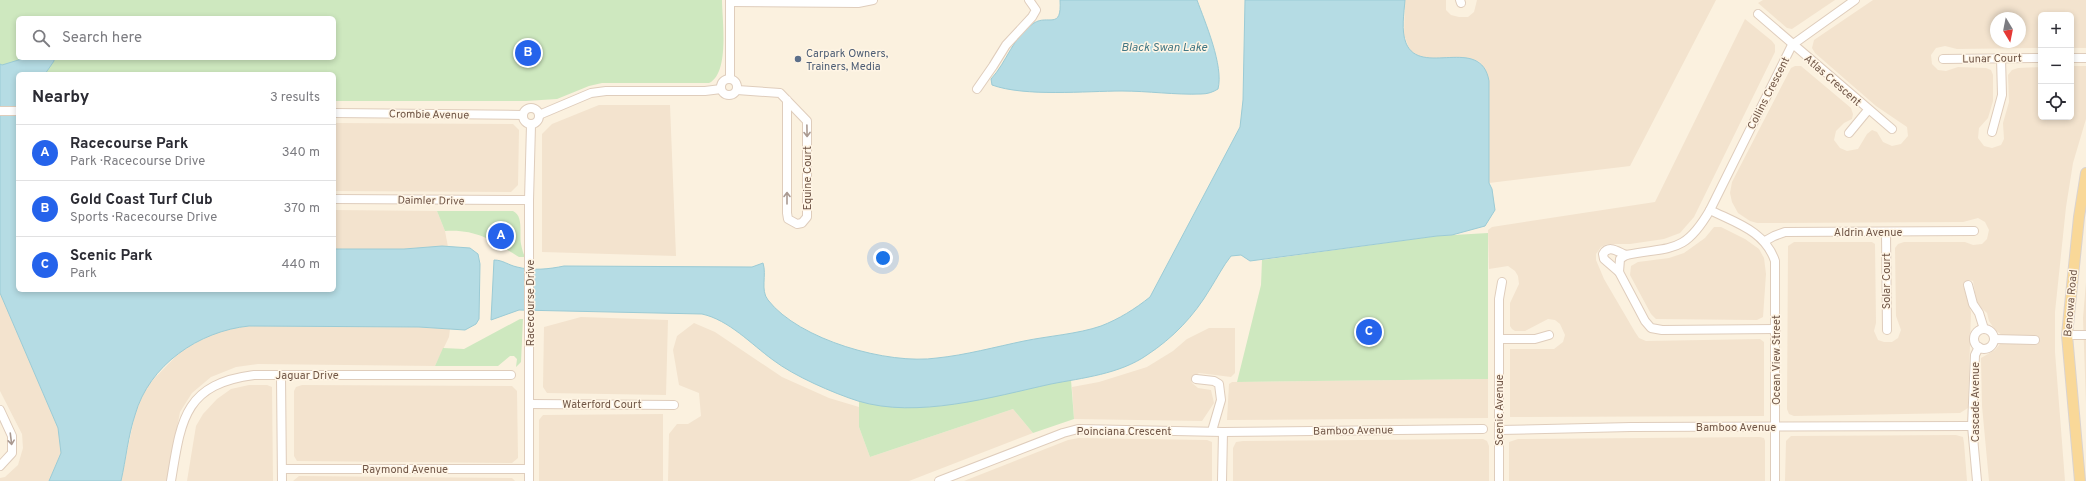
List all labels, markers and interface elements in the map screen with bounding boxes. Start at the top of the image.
north arrow [1990,12,2026,48]
map controls [2038,12,2074,120]
button: + [2038,12,2074,48]
search box [16,16,336,60]
icon: search [30,27,52,49]
text: Search here [62,29,142,48]
pin: B [515,38,541,68]
water label: Black Swan Lake [1121,40,1208,56]
place label: Carpark Owners, Trainers, Media [806,47,889,74]
button: − [2038,48,2074,84]
street label: Lunar Court [1962,51,2022,67]
street label: Atlas Crescent [1801,52,1864,109]
marker: Carpark Owners, Trainers, Media [793,54,803,64]
street label: Collins Crescent [1745,55,1793,132]
button: locate [2038,84,2074,120]
text: Nearby [32,87,89,109]
text: 3 results [270,90,320,106]
street label: Crombie Avenue [389,107,469,123]
one-way arrow [803,124,811,137]
text: Racecourse Park [70,135,188,154]
text: A [40,145,50,161]
text: 340 m [282,145,320,161]
street label: Equine Court [801,146,815,210]
text: Park · Racecourse Drive [70,154,205,170]
text: Gold Coast Turf Club [70,191,213,210]
one-way arrow [783,192,791,205]
street label: Daimler Drive [397,193,465,209]
text: B [41,201,49,217]
text: 370 m [283,201,320,217]
text: Sports · Racecourse Drive [70,210,217,226]
pin: A [488,221,514,251]
street label: Aldrin Avenue [1834,226,1902,240]
text: Scenic Park [70,247,153,266]
your location [873,248,893,268]
street label: Solar Court [1880,253,1894,309]
text: C [41,257,49,273]
text: 440 m [281,257,320,273]
street label: Racecourse Drive [524,260,538,346]
text: Park [70,266,97,282]
street label: Benowa Road [2061,269,2081,337]
street label: Ocean View Street [1770,315,1784,405]
pin: C [1356,317,1382,347]
street label: Cascade Avenue [1969,362,1983,442]
street label: Jaguar Drive [275,369,339,383]
street label: Scenic Avenue [1493,374,1507,446]
street label: Waterford Court [562,398,642,412]
street label: Bamboo Avenue [1696,421,1776,435]
street label: Bamboo Avenue [1313,423,1393,439]
street label: Poinciana Crescent [1077,425,1171,439]
one-way arrow [7,432,15,445]
street label: Raymond Avenue [362,463,448,477]

